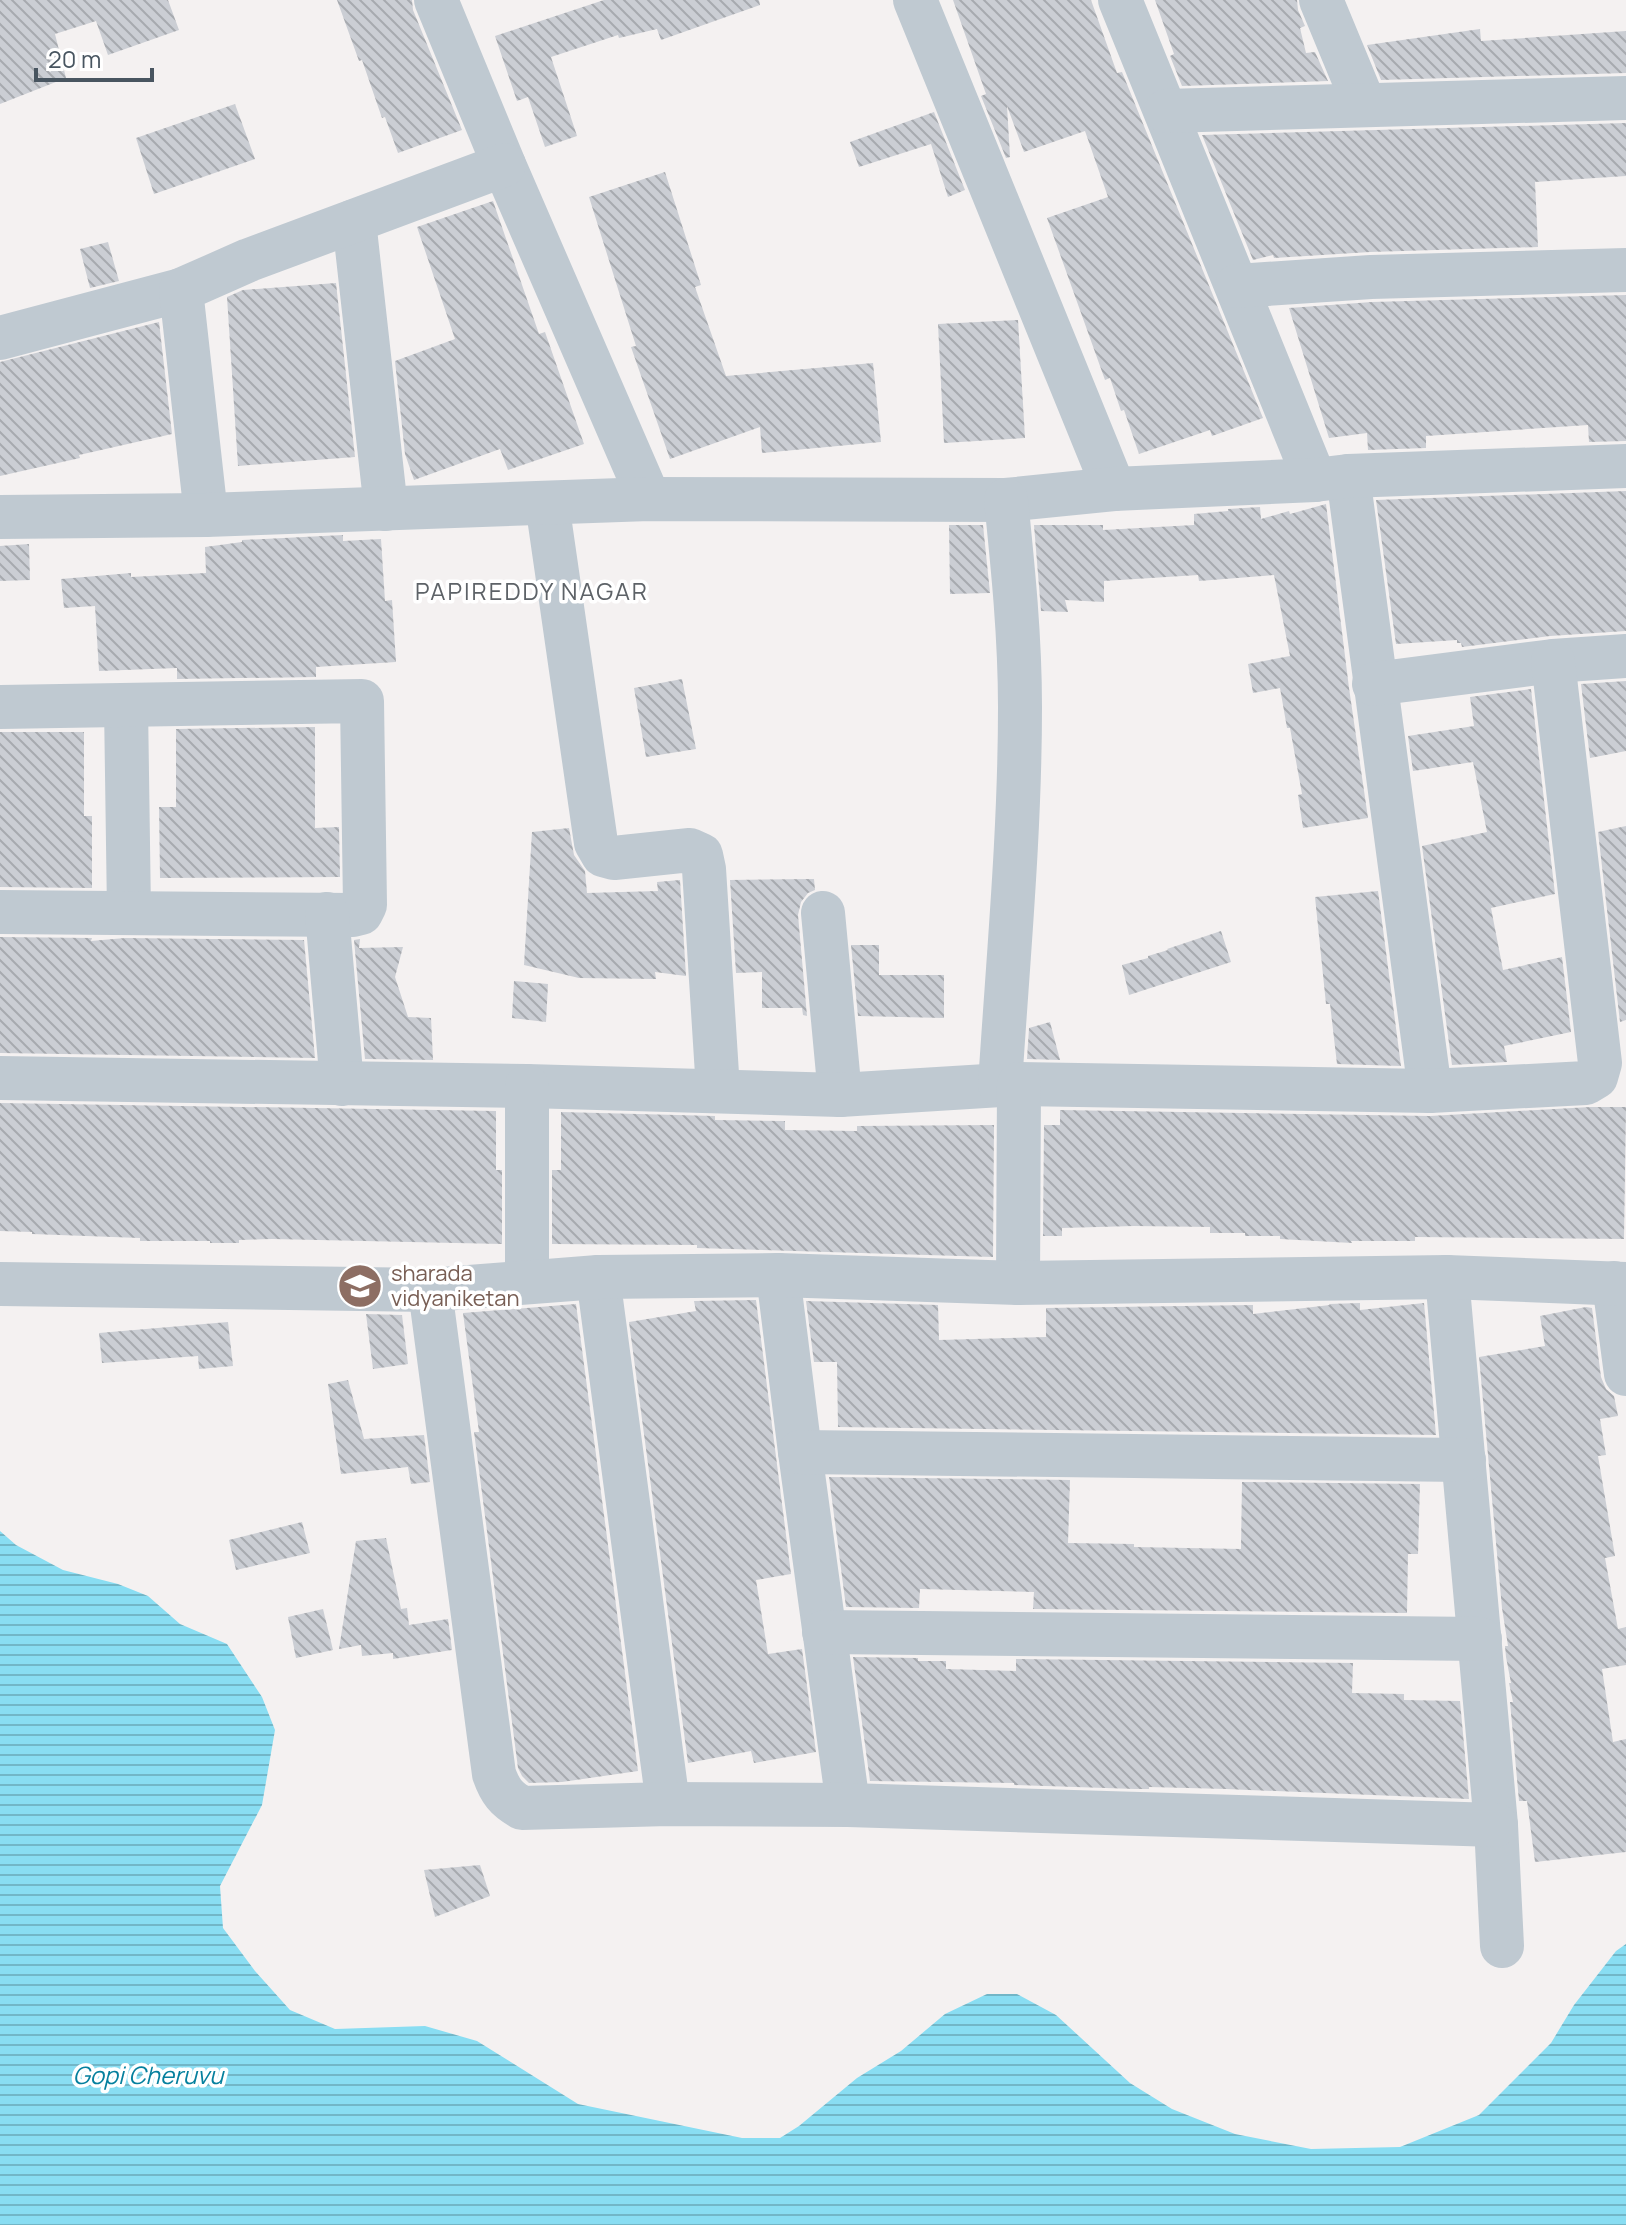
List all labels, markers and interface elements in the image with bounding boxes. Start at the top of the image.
scale bar [36,32,152,82]
text: 20 m [48,42,101,75]
district label: PAPIREDDY NAGAR [415,574,649,607]
place label: sharada vidyaniketan [391,1258,520,1313]
school or university icon: sharada vidyaniketan [336,1262,384,1310]
water label: Gopi Cheruvu [73,2058,225,2091]

